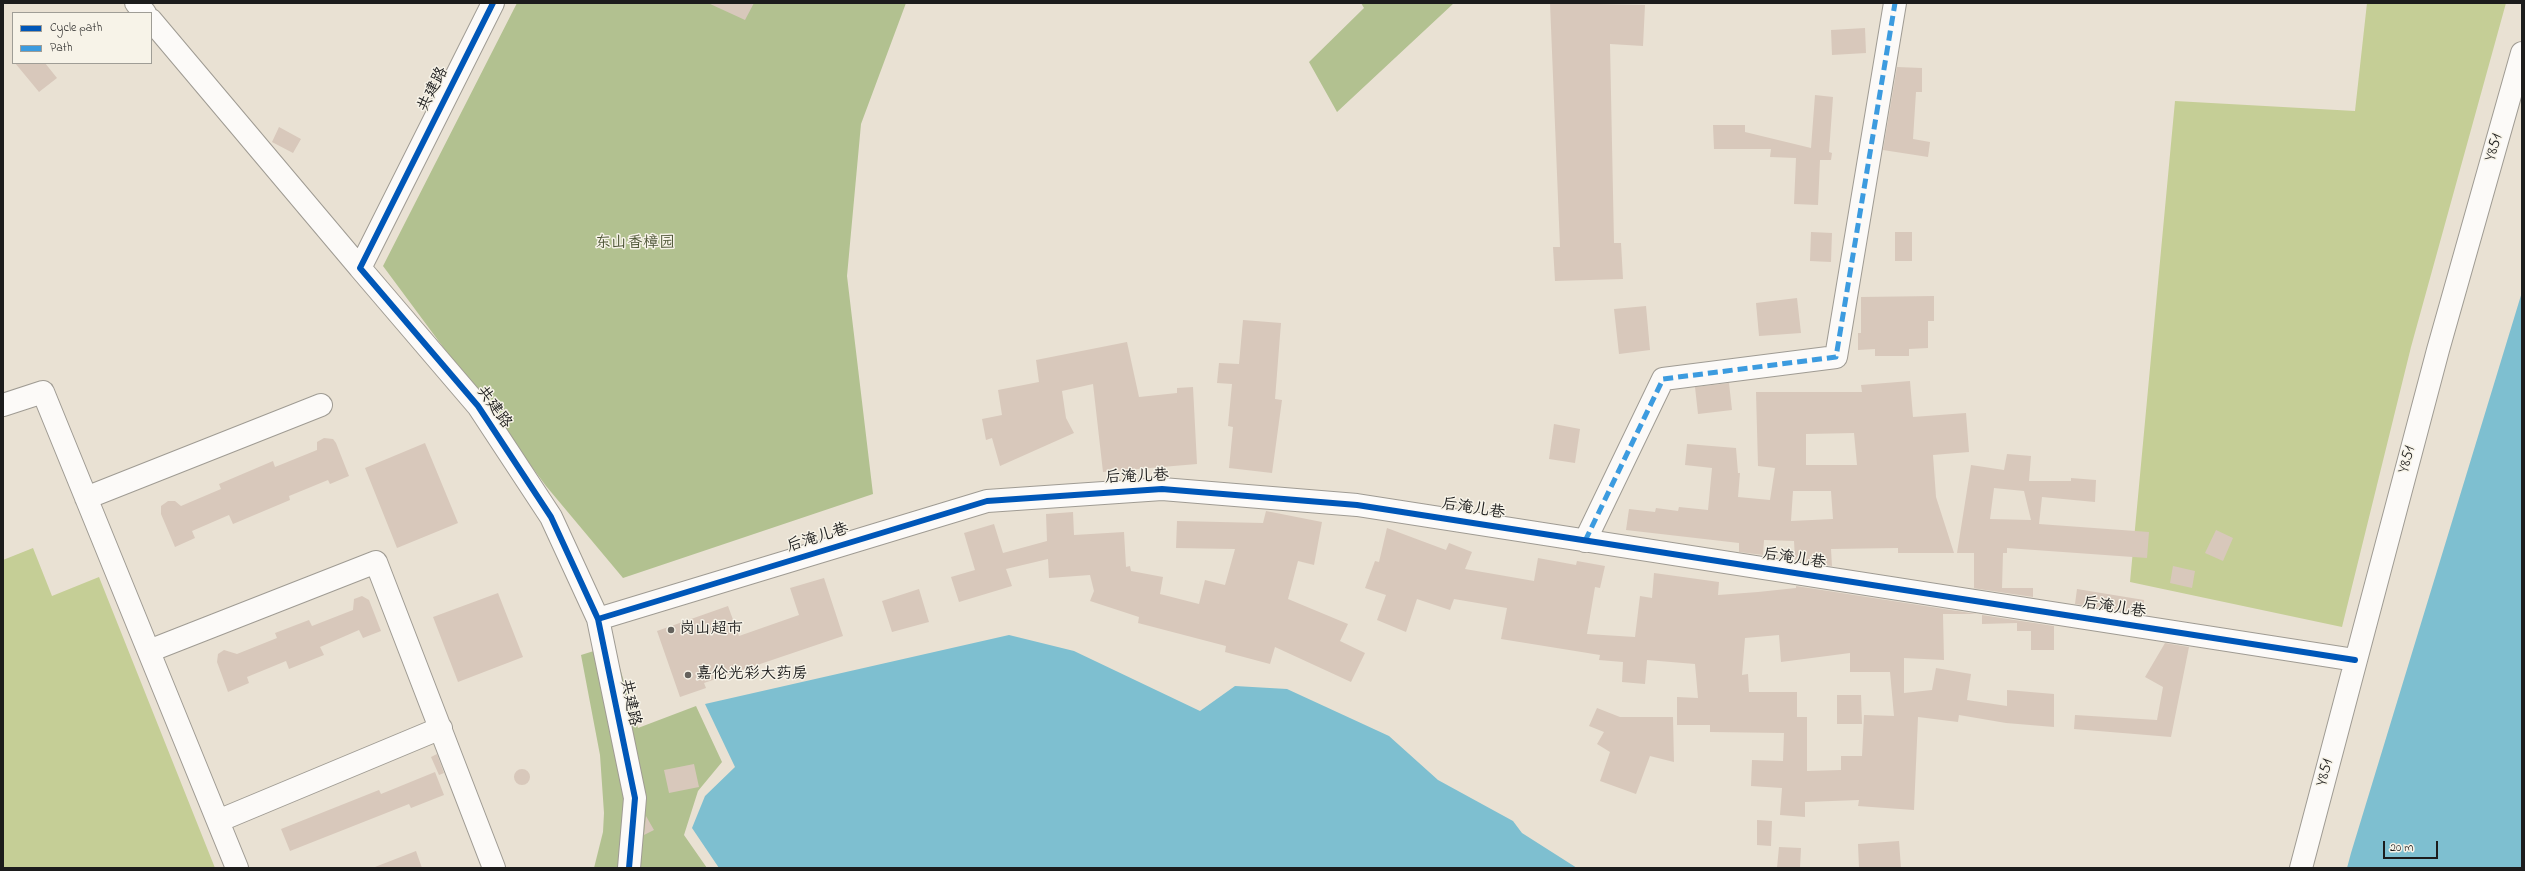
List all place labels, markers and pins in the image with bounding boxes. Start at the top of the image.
place label: 岗山超市 [679,620,743,640]
marker: 岗山超市 [666,625,676,635]
place label: 嘉伦光彩大药房 [696,665,808,685]
marker: 嘉伦光彩大药房 [683,670,693,680]

